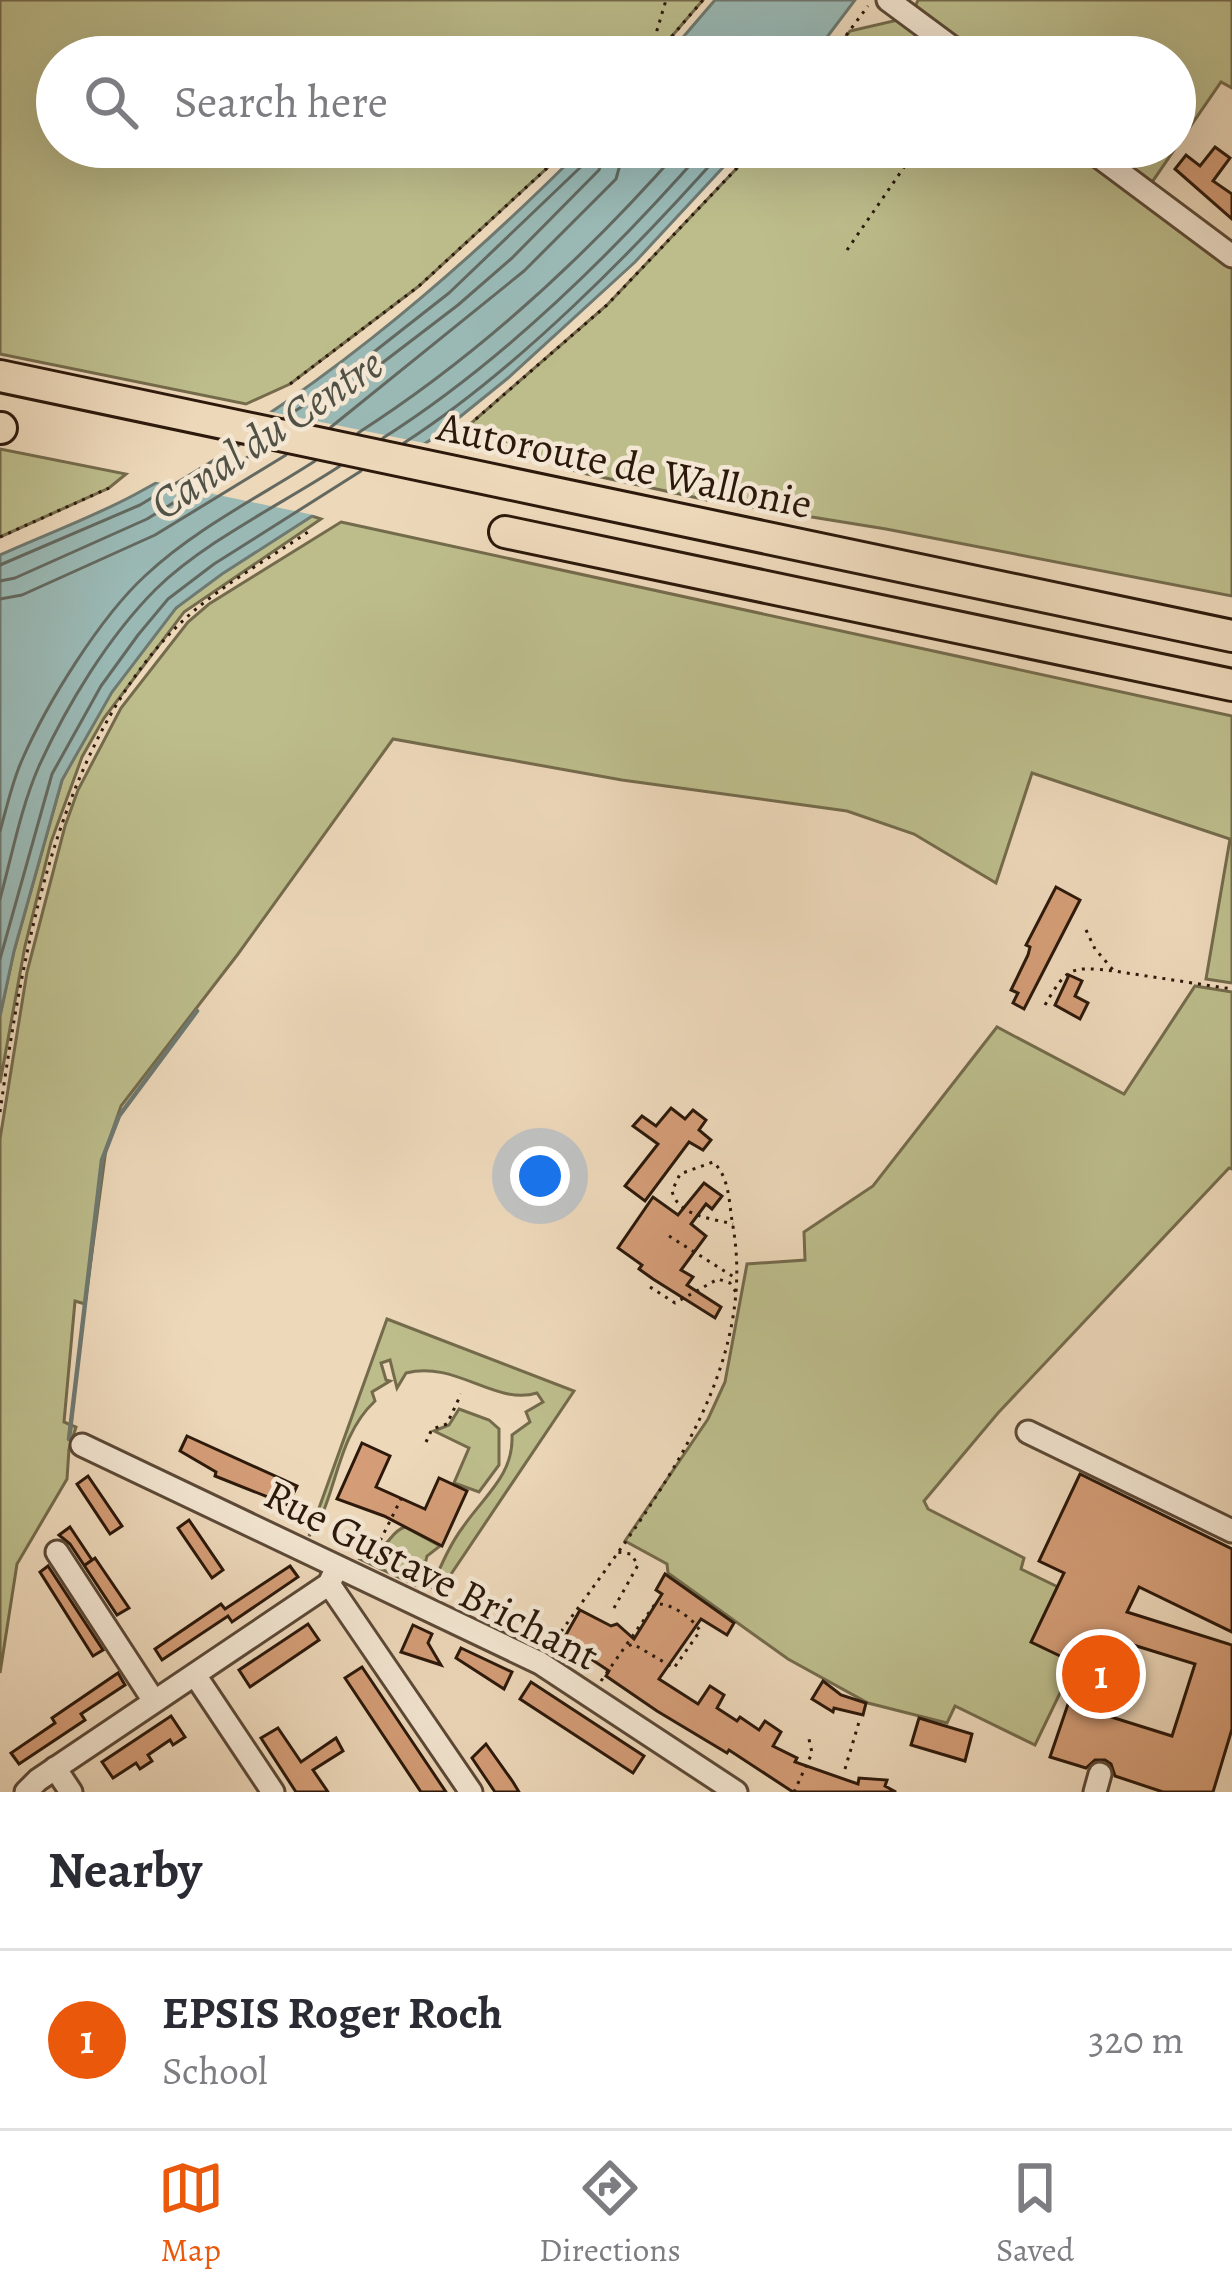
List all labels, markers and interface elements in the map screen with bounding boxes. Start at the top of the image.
search box [36,36,1196,168]
icon: search [78,69,144,135]
text: Search here [174,71,388,133]
water label: Canal du Centre [138,333,395,534]
street label: Autoroute de Wallonie [431,397,817,532]
your location [510,1146,570,1206]
street label: Rue Gustave Brichant [255,1465,609,1683]
pin: 1 [1062,1629,1140,1719]
text: Nearby [48,1835,202,1905]
text: EPSIS Roger Roch [162,1982,502,2044]
text: 1 [80,2013,94,2066]
text: 320 m [1088,2013,1184,2066]
text: School [162,2044,268,2097]
tab: Map [158,2155,224,2272]
tab: Directions [539,2155,681,2272]
tab: Saved [996,2155,1074,2272]

